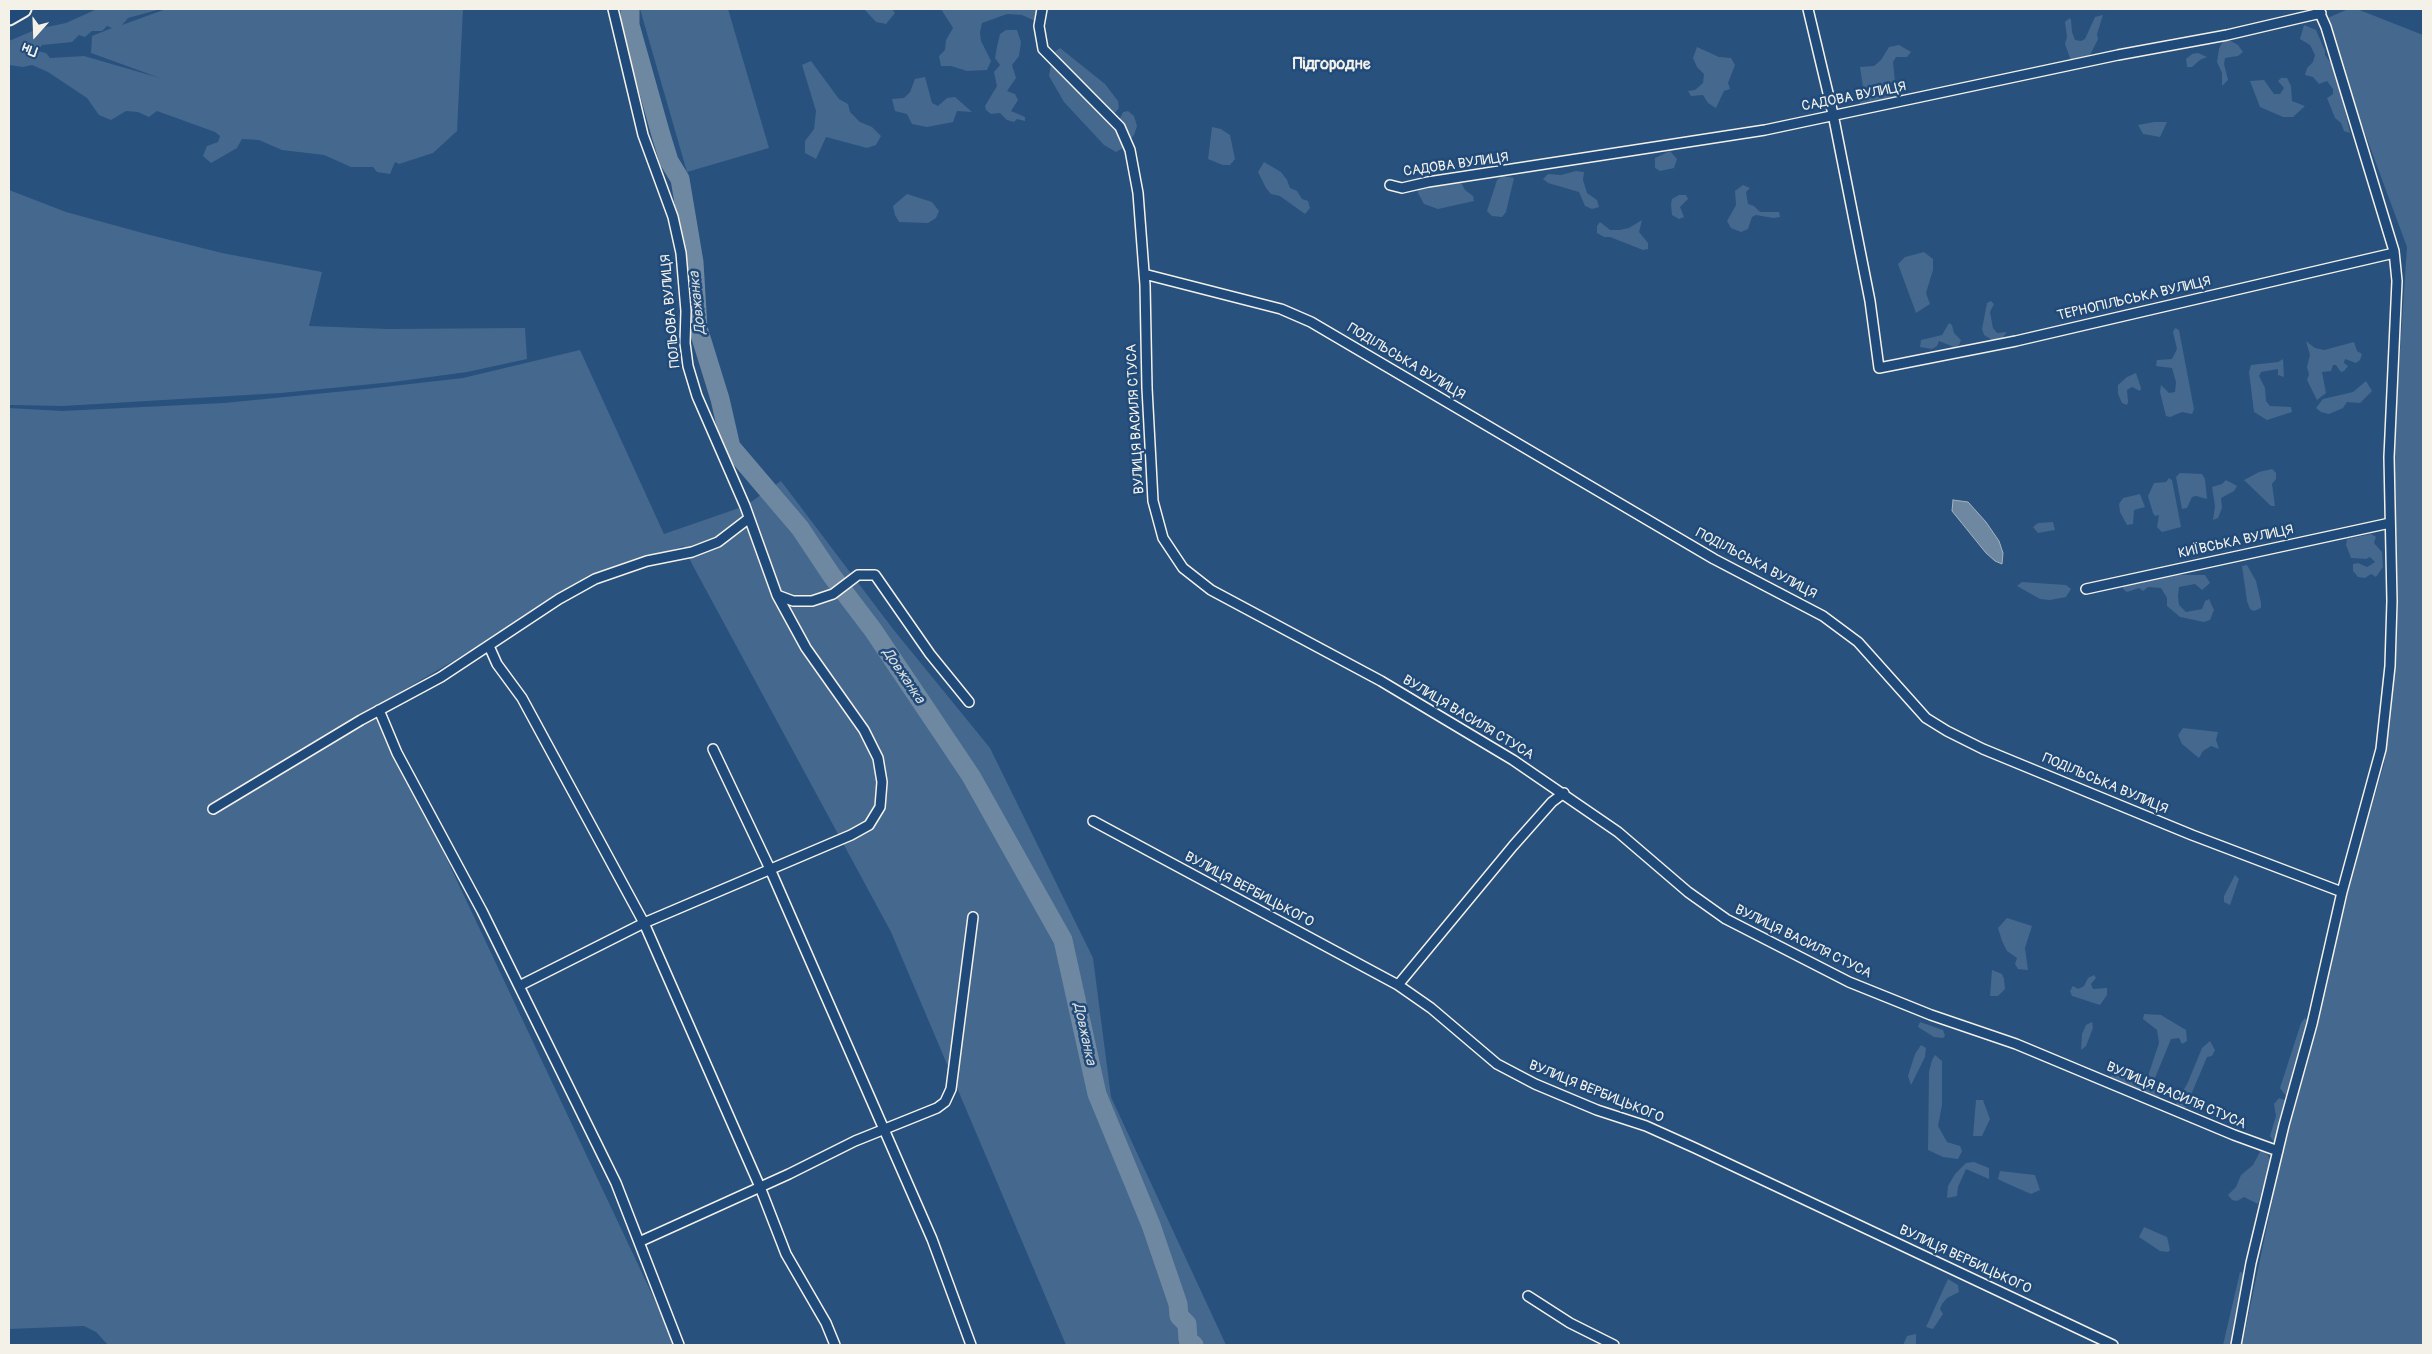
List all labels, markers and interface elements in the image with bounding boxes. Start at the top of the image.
north arrow [10,10,60,60]
text: Пн [20,39,40,60]
district label: Підгороднє [1293,55,1371,75]
street label: САДОВА ВУЛИЦЯ [1800,79,1908,115]
street label: САДОВА ВУЛИЦЯ [1402,149,1510,181]
street label: ПОЛЬОВА ВУЛИЦЯ [658,253,684,369]
water label: Довжанка [686,271,710,335]
street label: ТЕРНОПІЛЬСЬКА ВУЛИЦЯ [2055,273,2213,325]
street label: ПОДІЛЬСЬКА ВУЛИЦЯ [1344,320,1468,404]
street label: ВУЛИЦЯ ВАСИЛЯ СТУСА [1124,343,1148,495]
street label: КИЇВСЬКА ВУЛИЦЯ [2177,522,2295,562]
street label: ПОДІЛЬСЬКА ВУЛИЦЯ [1693,525,1819,603]
water label: Довжанка [878,645,928,707]
street label: ВУЛИЦЯ ВАСИЛЯ СТУСА [1399,672,1537,764]
street label: ПОДІЛЬСЬКА ВУЛИЦЯ [2040,750,2170,818]
street label: ВУЛИЦЯ ВЕРБИЦЬКОГО [1181,849,1317,931]
street label: ВУЛИЦЯ ВАСИЛЯ СТУСА [1732,901,1874,983]
water label: Довжанка [1069,1001,1099,1067]
street label: ВУЛИЦЯ ВЕРБИЦЬКОГО [1526,1057,1666,1127]
street label: ВУЛИЦЯ ВАСИЛЯ СТУСА [2104,1059,2248,1133]
street label: ВУЛИЦЯ ВЕРБИЦЬКОГО [1896,1222,2034,1298]

